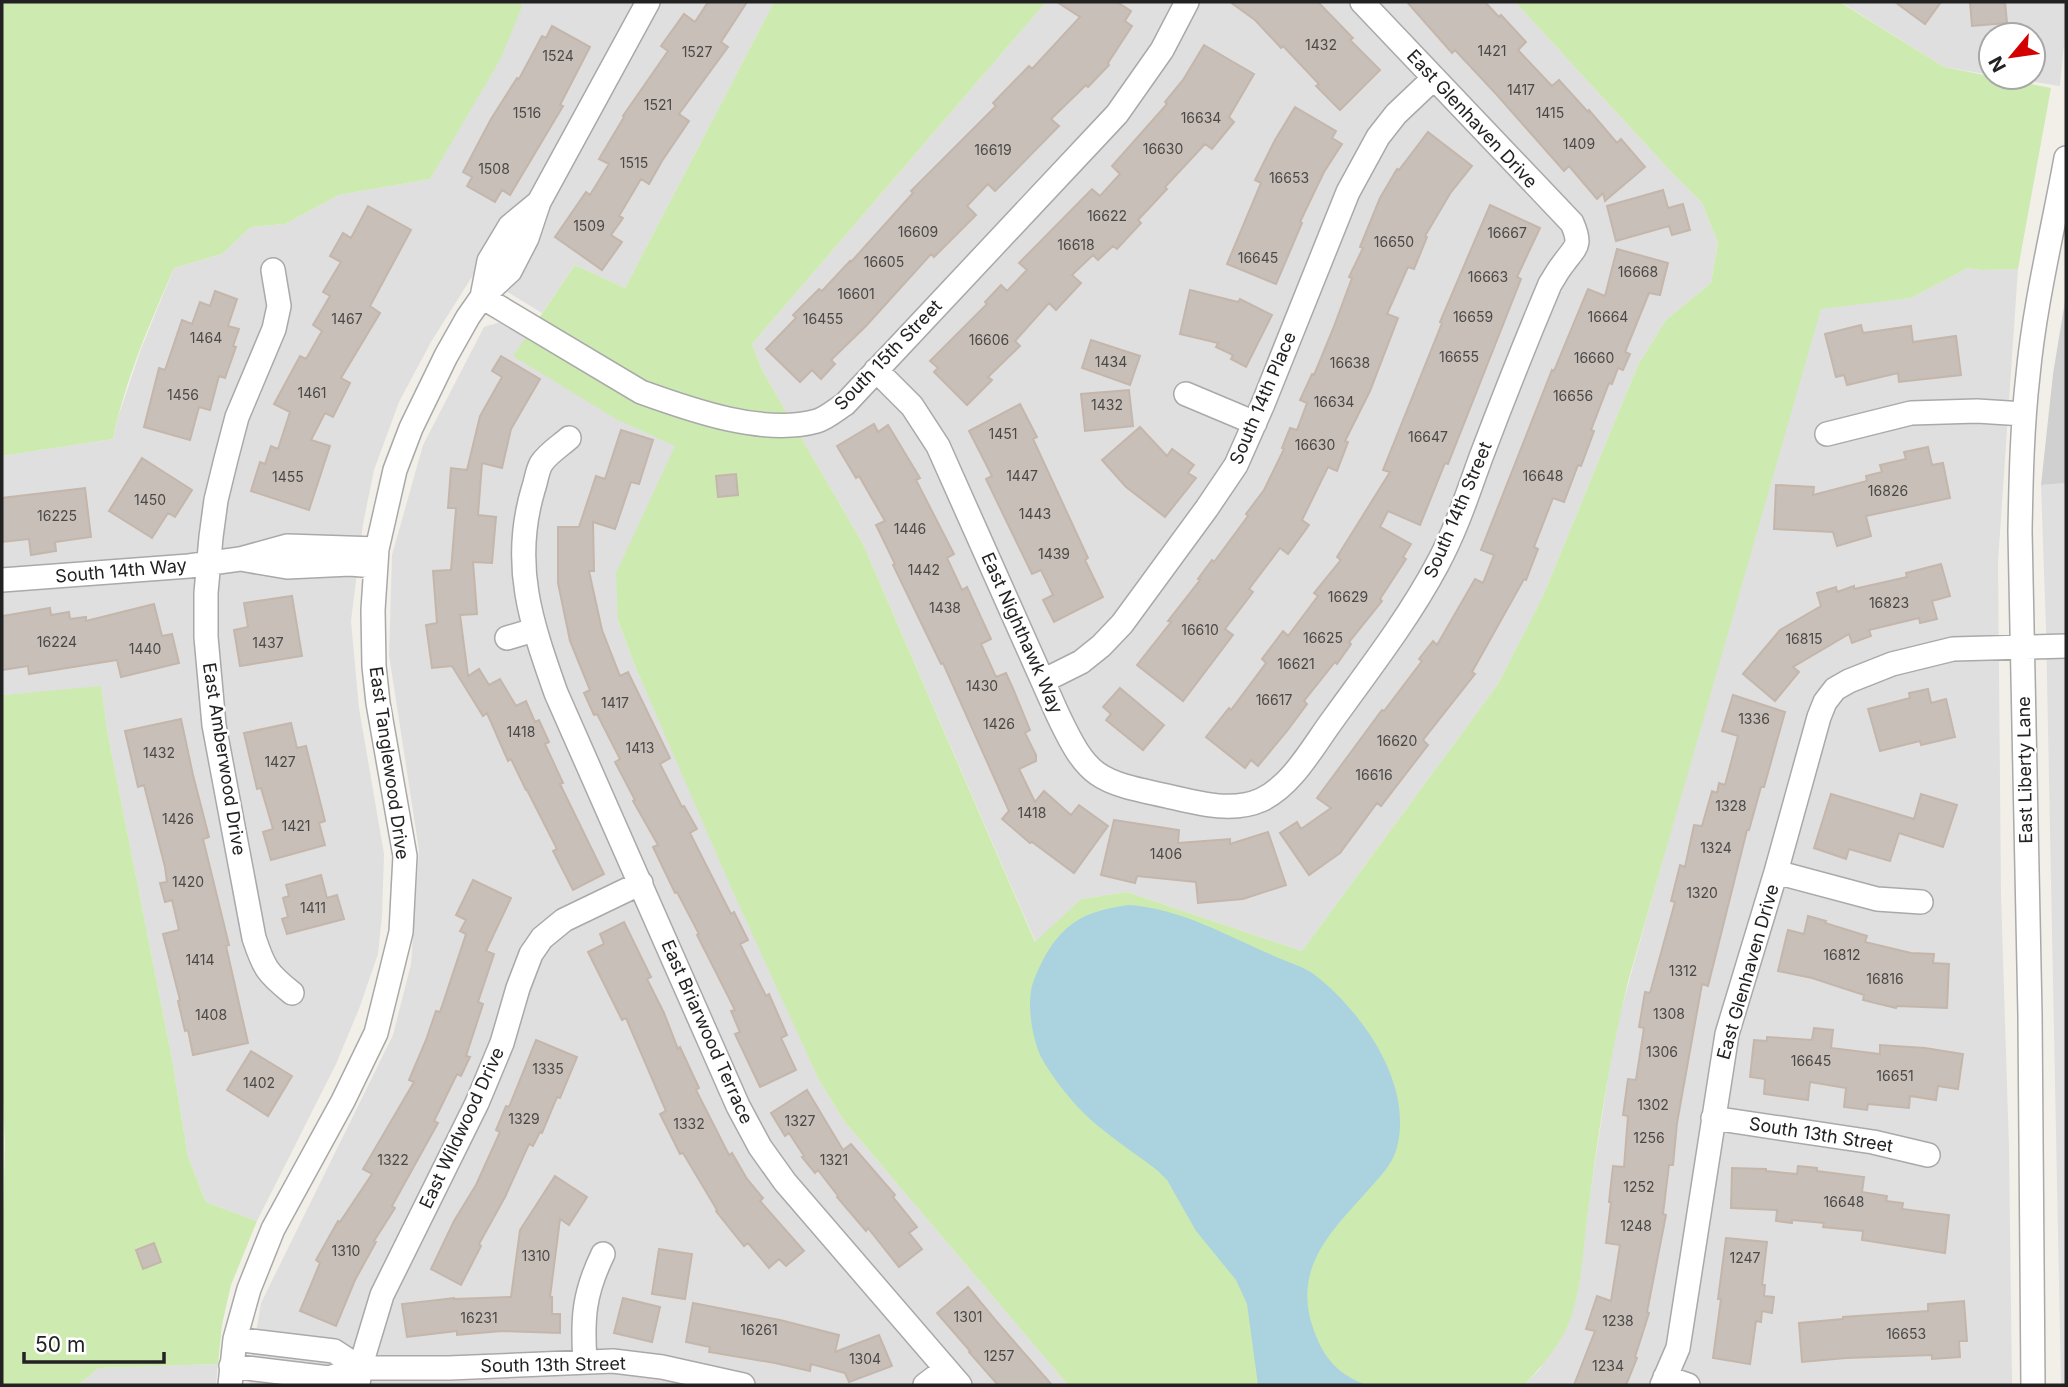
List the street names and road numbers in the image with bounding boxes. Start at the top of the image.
street label: East Glenhaven Drive [1403,45,1542,192]
street label: South 15th Street [830,295,946,414]
street label: South 14th Place [1225,328,1300,467]
street label: South 14th Street [1419,438,1496,581]
street label: East Nighthawk Way [977,549,1067,717]
street label: South 14th Way [54,554,188,587]
street label: East Amberwood Drive [199,661,250,857]
street label: East Tanglewood Drive [366,665,413,861]
street label: East Liberty Lane [2013,696,2036,844]
street label: East Glenhaven Drive [1712,882,1783,1062]
street label: East Briarwood Terrace [657,937,758,1127]
street label: East Wildwood Drive [415,1044,508,1212]
street label: South 13th Street [1748,1113,1895,1156]
street label: South 13th Street [480,1353,626,1376]

